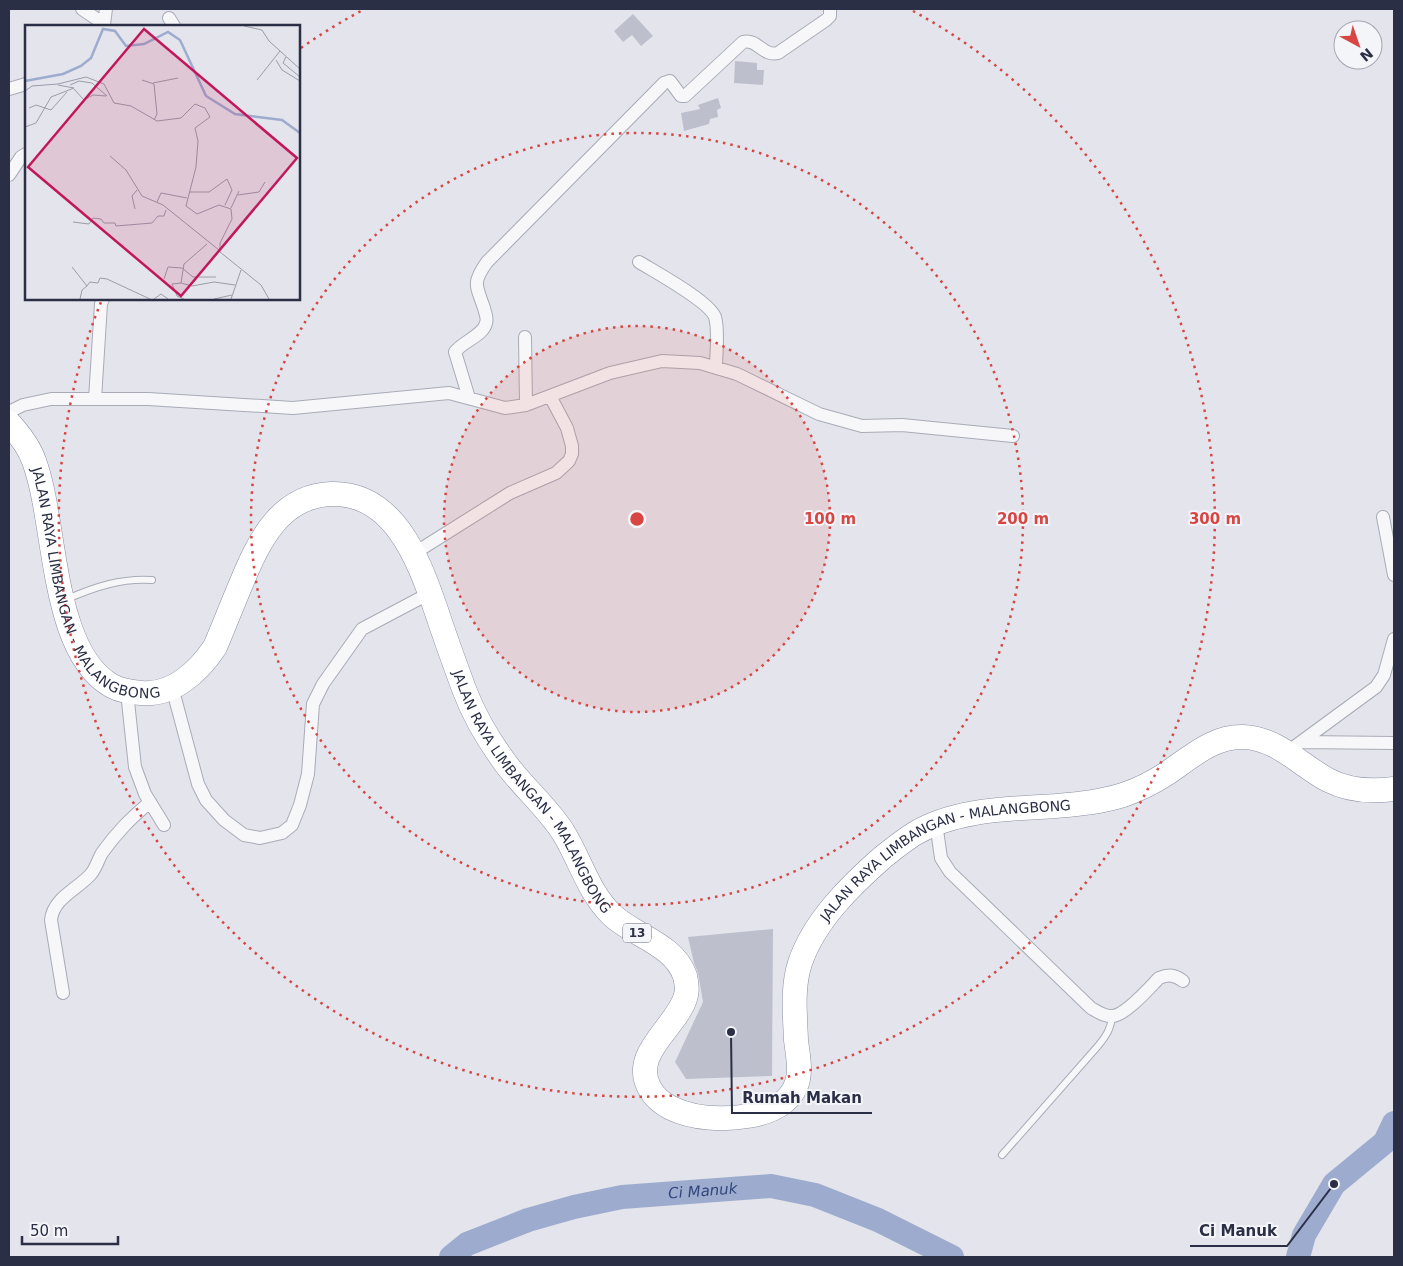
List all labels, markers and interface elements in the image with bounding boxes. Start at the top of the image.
north arrow [1333,20,1383,70]
inset map [25,25,300,300]
text: N [1357,45,1376,65]
street label: JALAN RAYA LIMBANGAN - MALANGBONG [28,464,161,701]
centre of rings [628,510,646,528]
text: 100 m [804,510,856,528]
text: 200 m [997,510,1049,528]
text: 300 m [1189,510,1241,528]
street label: JALAN RAYA LIMBANGAN - MALANGBONG [449,667,614,916]
street label: JALAN RAYA LIMBANGAN - MALANGBONG [816,797,1071,925]
road number: 13 [623,924,651,942]
callout: Rumah Makan [732,1083,872,1113]
text: Rumah Makan [742,1089,862,1107]
water label: Ci Manuk [668,1179,739,1203]
scale bar [22,1214,119,1246]
callout: Ci Manuk [1190,1216,1287,1246]
text: 50 m [30,1222,68,1240]
text: Ci Manuk [1199,1222,1278,1240]

